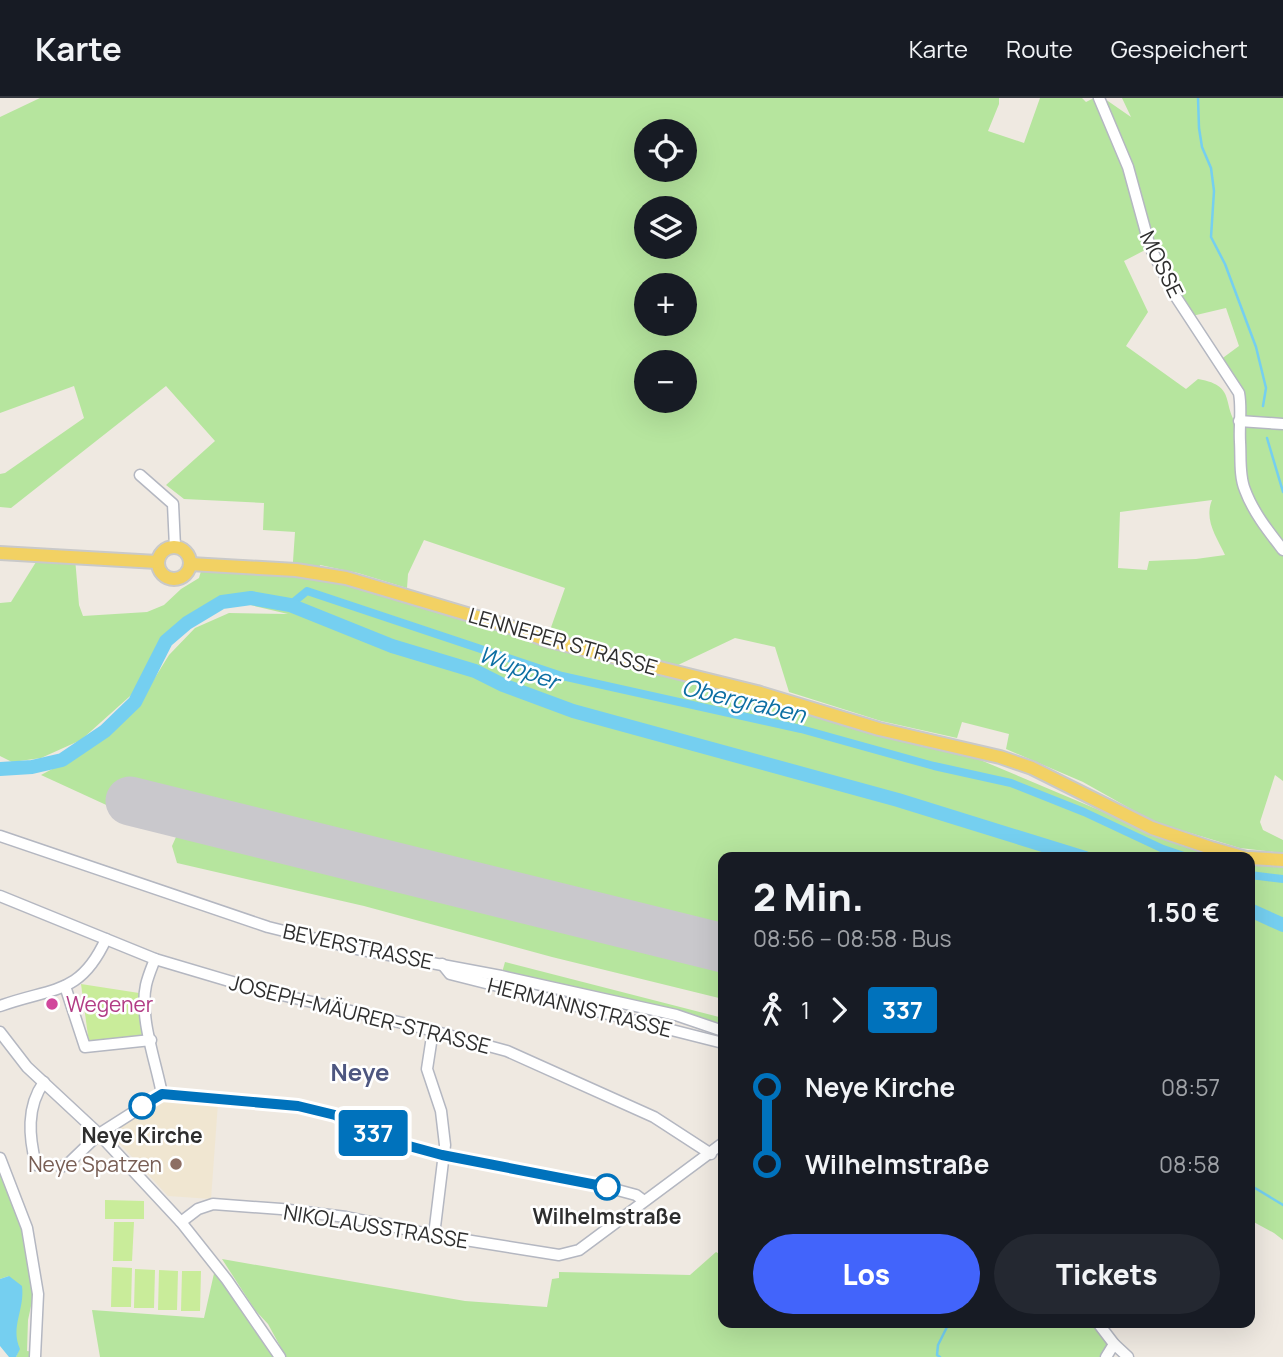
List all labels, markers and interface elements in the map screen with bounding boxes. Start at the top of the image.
text: Karte [35,26,122,71]
text: Karte [909,32,968,65]
text: Route [1006,32,1073,65]
text: Gespeichert [1111,32,1248,65]
map controls [634,119,697,413]
button: locate [634,119,697,182]
button: layers [634,196,697,259]
street label: MOSSE [1134,226,1190,302]
button: + [634,273,697,336]
button: − [634,350,697,413]
street label: LENNEPER STRASSE [465,601,661,681]
water label: Wupper [474,637,566,698]
water label: Obergraben [679,670,810,730]
text: 2 Min. [753,870,864,922]
text: 1.50 € [1146,894,1220,930]
street label: BEVERSTRASSE [280,916,436,976]
text: 08:56 – 08:58 · Bus [753,922,952,954]
street label: JOSEPH-MÄURER-STRASSE [227,968,493,1060]
street label: HERMANNSTRASSE [485,971,675,1043]
place label: Wegener [66,990,154,1018]
icon: walk [753,991,791,1029]
icon: forward [820,991,858,1029]
text: 337 [882,993,923,1026]
text: 1 [801,994,810,1026]
marker: Wegener [44,996,60,1012]
district label: Neye [331,1055,389,1088]
text: Neye Kirche [805,1069,955,1105]
text: 08:57 [1161,1071,1220,1103]
marker: Neye Kirche [129,1093,155,1119]
line badge: 337 [333,1110,413,1156]
text: 337 [353,1116,393,1149]
place label: Neye Kirche [81,1121,203,1149]
text: Wilhelmstraße [805,1146,990,1182]
text: 08:58 [1159,1148,1220,1180]
place label: Neye Spatzen [28,1150,162,1178]
marker: Neye Spatzen [168,1156,184,1172]
marker: Wilhelmstraße [594,1174,620,1200]
street label: NIKOLAUSSTRASSE [281,1198,471,1254]
place label: Wilhelmstraße [532,1202,682,1230]
button: Los [753,1234,980,1314]
button: Tickets [994,1234,1220,1314]

